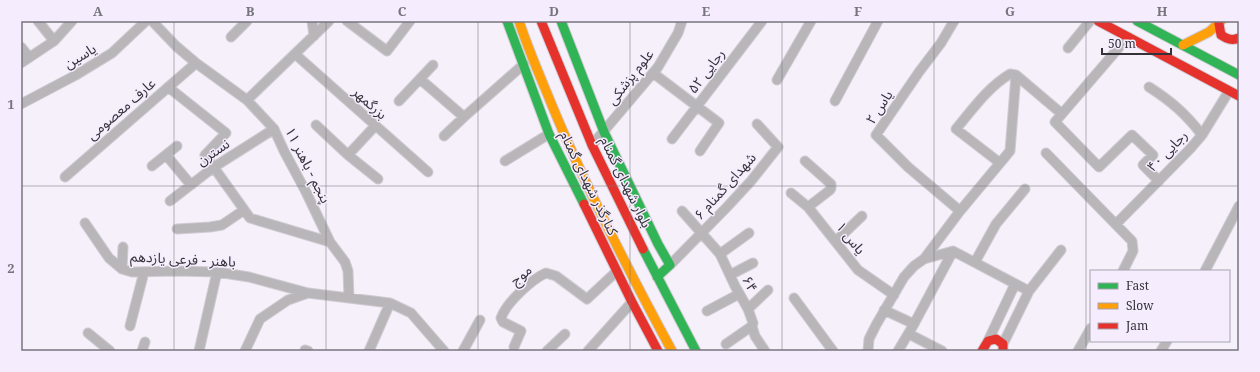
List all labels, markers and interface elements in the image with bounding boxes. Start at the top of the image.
text: A [93,2,103,20]
text: B [246,2,255,20]
text: C [398,2,407,20]
text: D [549,2,559,20]
text: E [702,2,711,20]
text: F [854,2,862,20]
text: G [1005,2,1015,20]
text: H [1157,2,1168,20]
scale bar [1102,30,1171,56]
text: 50 m [1108,35,1136,52]
street label: یاسین [60,38,100,73]
street label: علوم پزشکی [602,45,659,110]
street label: رجایی ۵۲ [683,45,729,97]
street label: عارف معصومی [82,73,159,144]
street label: بزرگمهر [348,81,392,123]
street label: یاس ۲ [861,86,897,127]
text: 1 [7,95,15,113]
street label: پنجم - باهنر ۱۱ [279,123,336,207]
street label: رجایی ۴۰ [1142,126,1191,176]
street label: کنارگذر شهدای گمنام [554,127,623,239]
street label: بلوار شهدای گمنام [594,133,657,232]
street label: نسترن [192,134,233,170]
street label: شهدای گمنام ۶ [689,148,761,225]
street label: یاس ۱ [832,217,870,258]
street label: باهنر - فرعی یازدهم [130,246,237,273]
text: 2 [7,259,15,277]
street label: موج [506,260,537,291]
legend [1090,270,1230,342]
street label: ۶۴ [738,272,763,295]
text: Fast [1126,277,1149,294]
text: Slow [1126,297,1154,314]
text: Jam [1125,317,1148,334]

